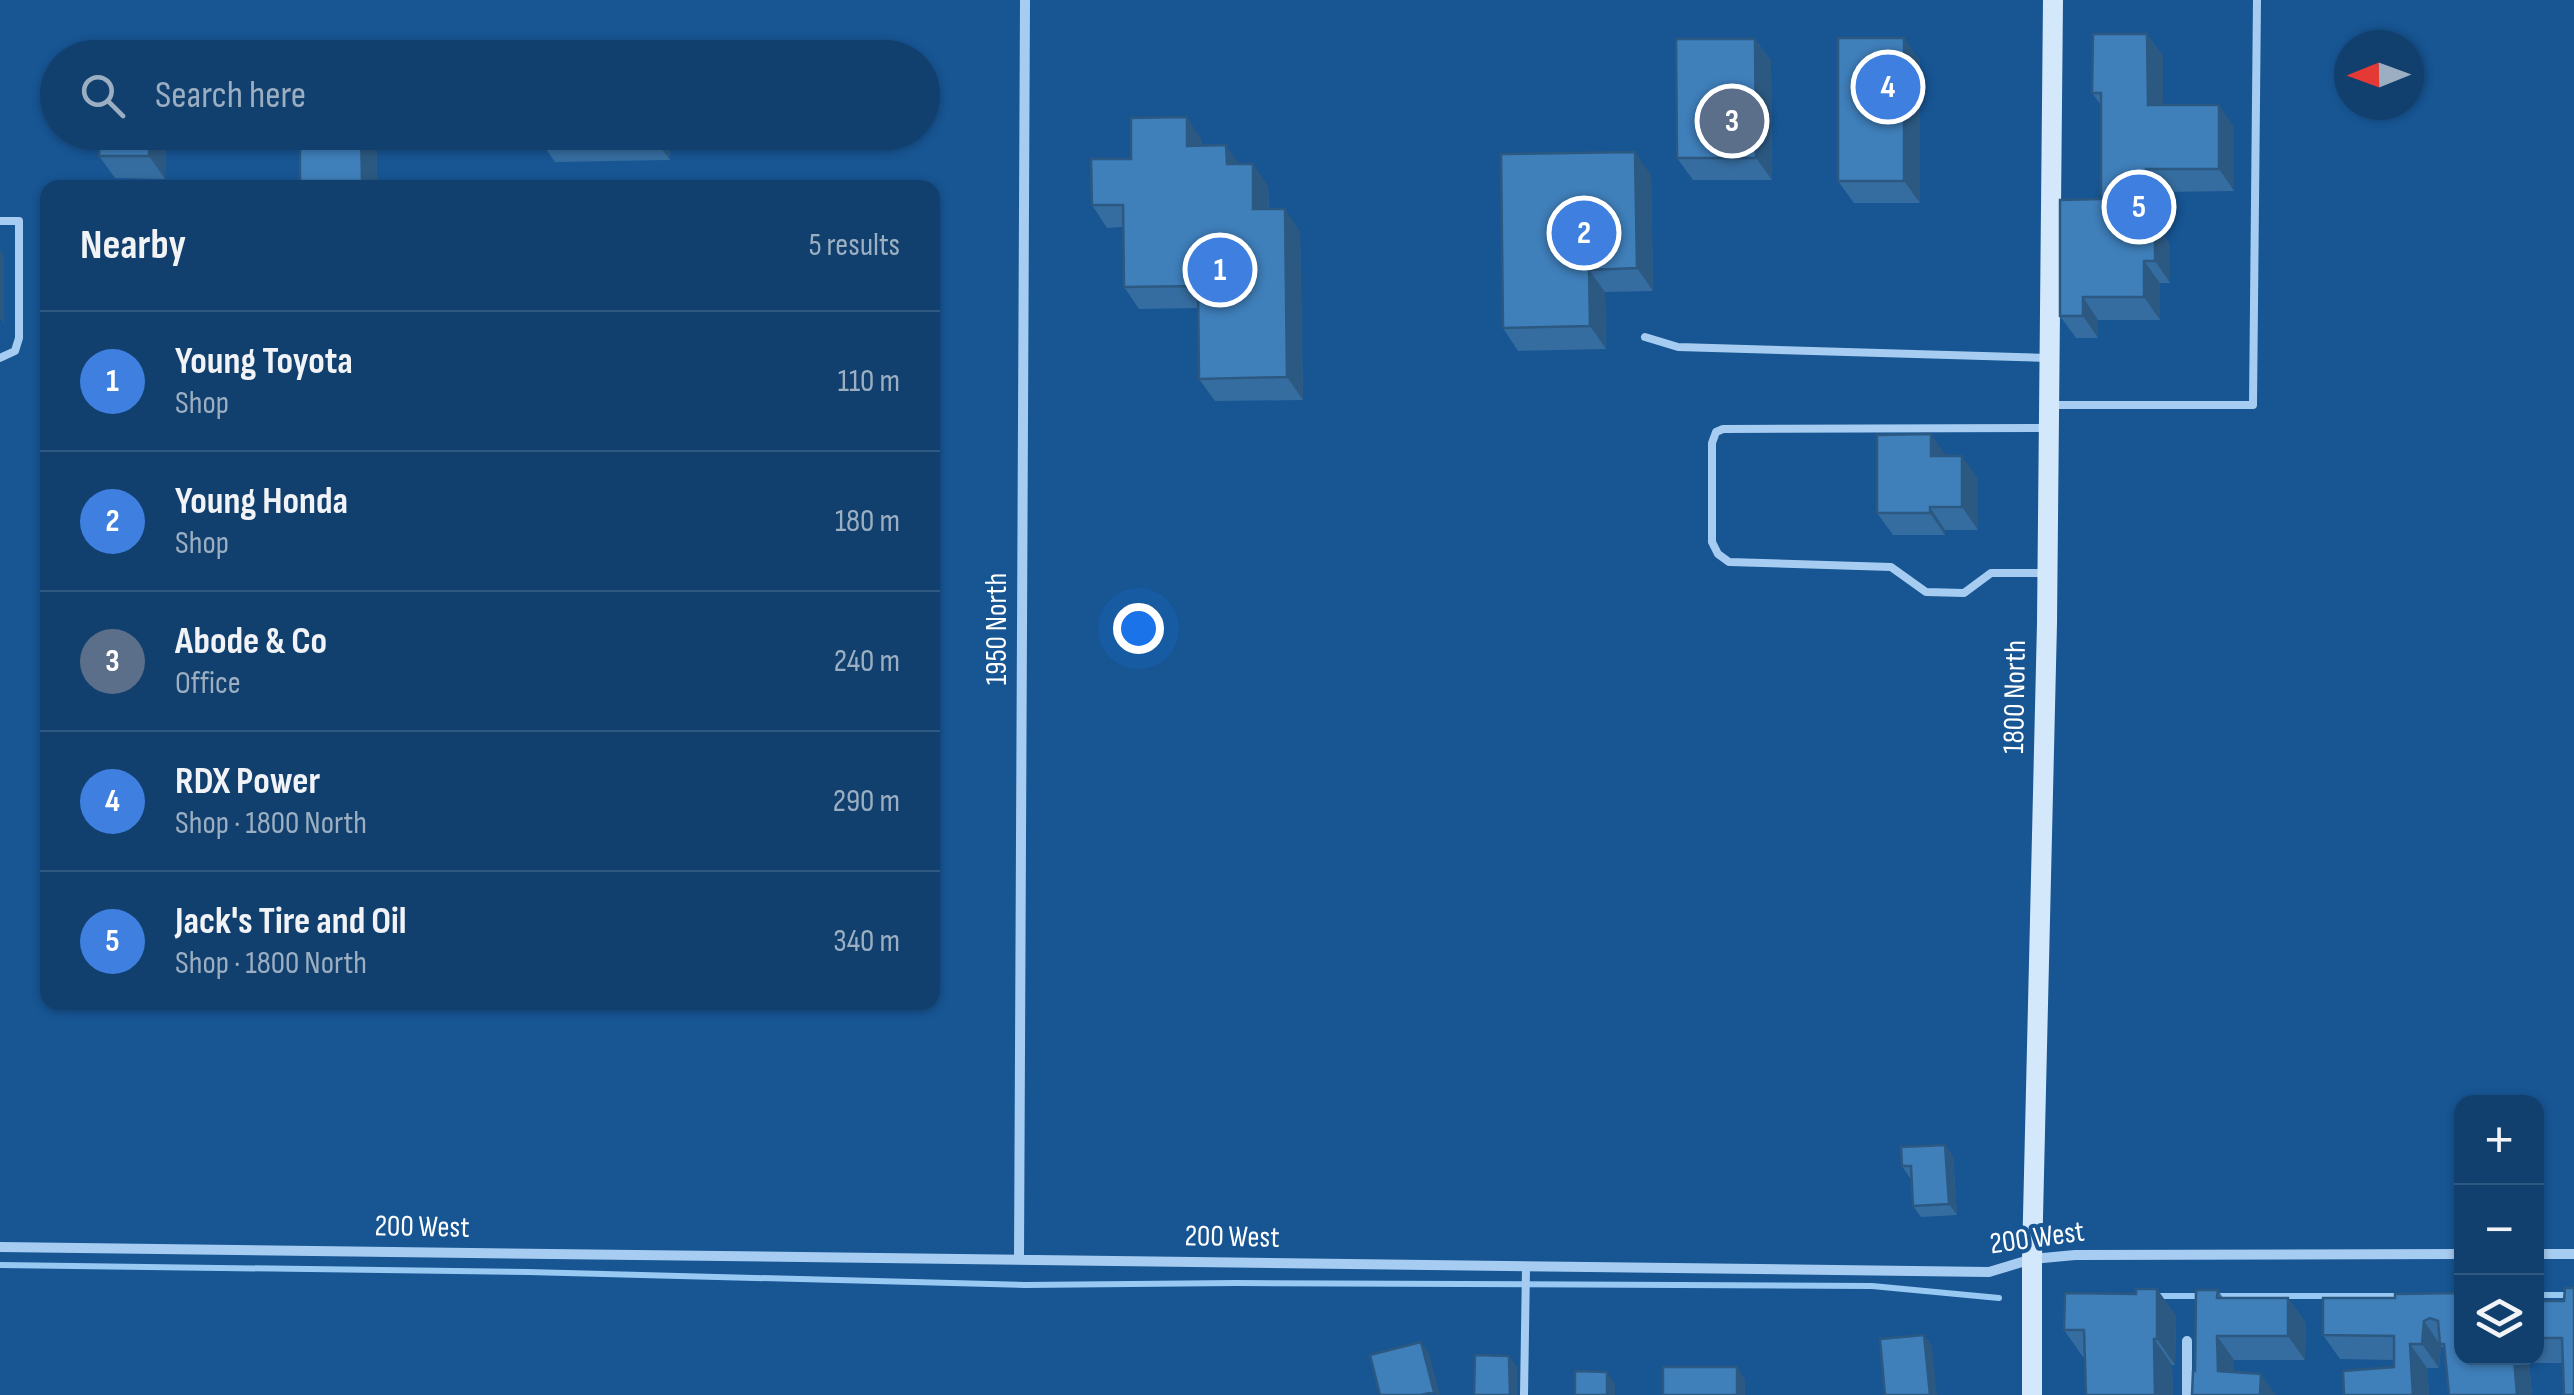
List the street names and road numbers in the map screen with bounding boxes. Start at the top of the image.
street label: 1950 North [979,573,1015,685]
street label: 1800 North [1996,640,2034,754]
street label: 200 West [374,1208,470,1246]
street label: 200 West [1988,1214,2086,1262]
street label: 200 West [1184,1218,1280,1256]

